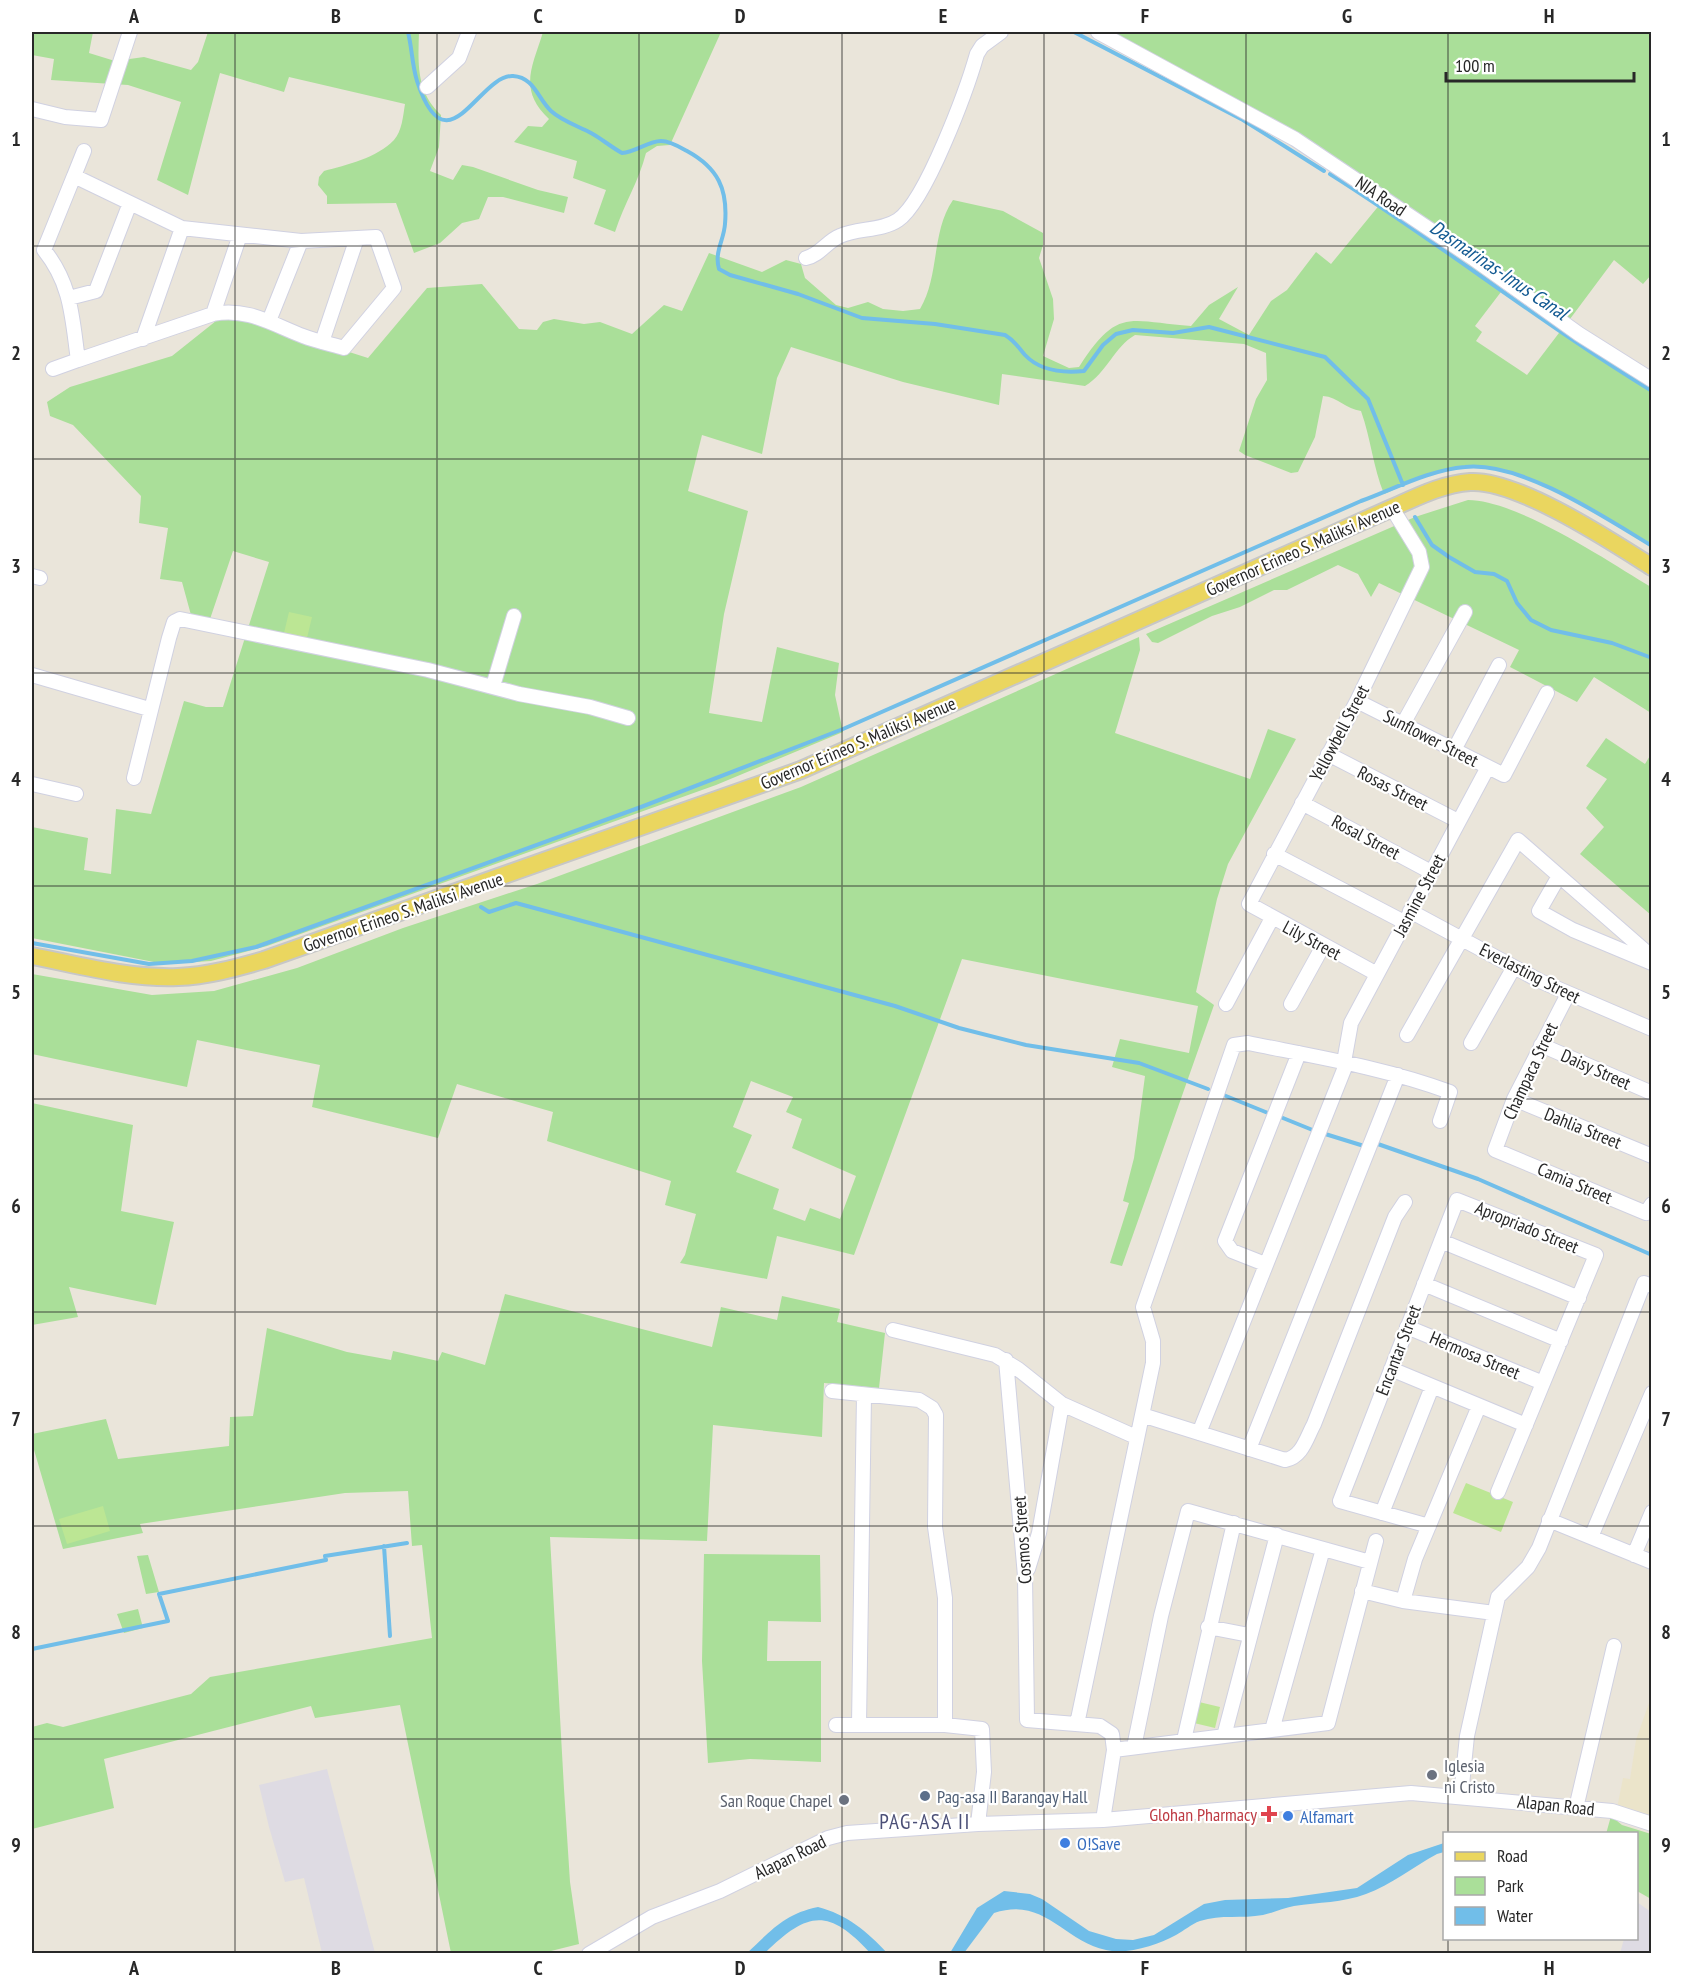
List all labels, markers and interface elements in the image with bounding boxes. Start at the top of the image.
text: A [128,3,140,29]
text: B [331,3,341,29]
text: C [533,3,543,29]
text: D [735,3,746,29]
text: E [939,3,947,29]
text: F [1141,3,1149,29]
text: G [1342,3,1352,29]
text: H [1544,3,1554,29]
scale bar [1446,45,1634,83]
text: 100 m [1455,54,1495,77]
text: 1 [11,126,21,152]
text: 1 [1661,126,1671,152]
street label: NIA Road [1351,171,1411,221]
water label: Dasmarinas-Imus Canal [1425,214,1575,327]
text: 2 [11,340,21,366]
text: 2 [1661,340,1671,366]
street label: Governor Erineo S. Maliksi Avenue [1203,495,1403,601]
text: 3 [11,553,21,579]
text: 3 [1661,553,1671,579]
street label: Yellowbell Street [1304,681,1374,785]
street label: Governor Erineo S. Maliksi Avenue [757,691,959,795]
street label: Sunflower Street [1380,704,1482,772]
street label: Rosas Street [1354,760,1432,816]
text: 4 [11,766,21,792]
text: 4 [1661,766,1671,792]
street label: Rosal Street [1328,809,1404,865]
street label: Jasmine Street [1387,850,1450,941]
street label: Governor Erineo S. Maliksi Avenue [300,867,506,957]
street label: Lily Street [1279,915,1345,965]
street label: Everlasting Street [1476,938,1584,1008]
text: 5 [11,979,21,1005]
text: 5 [1661,979,1671,1005]
street label: Champaca Street [1497,1019,1563,1123]
street label: Daisy Street [1558,1043,1635,1095]
street label: Dahlia Street [1541,1102,1625,1154]
street label: Camia Street [1534,1157,1616,1209]
text: 6 [11,1193,21,1219]
text: 6 [1661,1193,1671,1219]
street label: Apropriado Street [1472,1196,1582,1258]
street label: Encantar Street [1370,1301,1426,1399]
street label: Hermosa Street [1426,1326,1524,1384]
text: 7 [11,1406,21,1432]
text: 7 [1661,1406,1671,1432]
street label: Cosmos Street [1007,1495,1037,1585]
text: 8 [11,1619,21,1645]
text: 8 [1661,1619,1671,1645]
place label: Iglesia ni Cristo [1444,1754,1495,1798]
marker: Iglesia ni Cristo [1425,1768,1439,1782]
place label: Pag-asa II Barangay Hall [937,1785,1088,1808]
place label: San Roque Chapel [720,1789,833,1812]
marker: Pag-asa II Barangay Hall [918,1789,932,1803]
street label: Alapan Road [1516,1790,1596,1820]
marker: San Roque Chapel [837,1793,851,1807]
place label: Glohan Pharmacy [1149,1803,1257,1826]
place label: Alfamart [1300,1805,1354,1828]
marker: Glohan Pharmacy [1262,1807,1276,1821]
district label: PAG-ASA II [879,1808,971,1835]
marker: Alfamart [1281,1809,1295,1823]
street label: Alapan Road [750,1830,830,1884]
text: 9 [11,1832,21,1858]
place label: O!Save [1077,1832,1121,1855]
legend [1443,1832,1638,1940]
text: 9 [1661,1832,1671,1858]
marker: O!Save [1058,1836,1072,1850]
text: Road [1497,1844,1528,1867]
text: Park [1497,1874,1524,1897]
text: Water [1497,1904,1533,1927]
text: A [128,1955,140,1981]
text: B [331,1955,341,1981]
text: C [533,1955,543,1981]
text: D [735,1955,746,1981]
text: E [939,1955,947,1981]
text: F [1141,1955,1149,1981]
text: G [1342,1955,1352,1981]
text: H [1544,1955,1554,1981]

